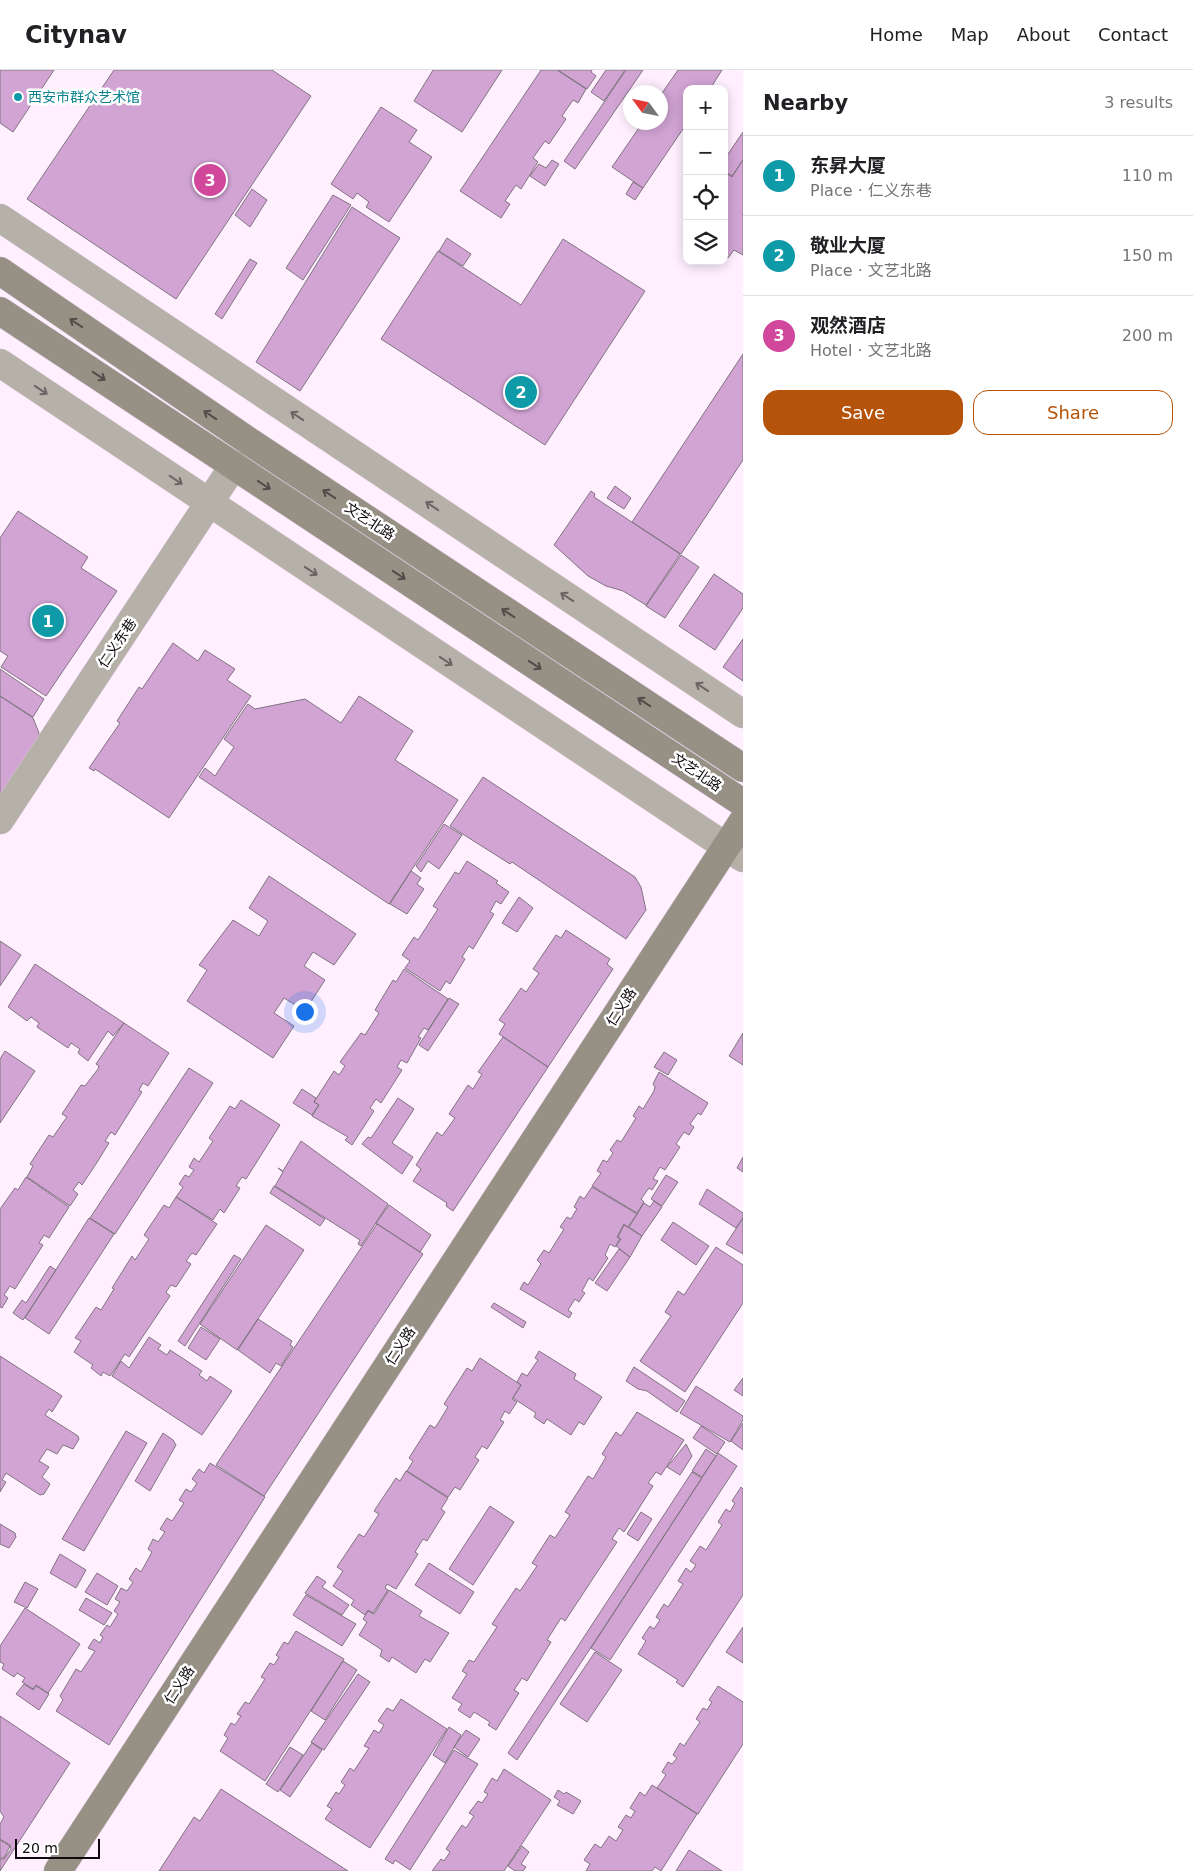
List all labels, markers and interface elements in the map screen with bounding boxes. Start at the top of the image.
text: Citynav [25,21,127,49]
text: Home [870,24,923,45]
text: Map [951,24,989,45]
text: About [1017,24,1070,45]
text: Contact [1098,24,1168,45]
north arrow [623,85,668,130]
map controls [683,85,728,265]
button: + [683,85,728,130]
place label: 西安市群众艺术馆 [28,89,140,105]
marker: 西安市群众艺术馆 [12,91,24,103]
text: Nearby [763,91,848,115]
text: 3 results [1104,93,1173,112]
button: − [683,130,728,175]
text: 东昇大厦 [810,154,886,176]
pin: 3 [194,161,226,199]
text: 1 [773,166,785,185]
text: 110 m [1122,166,1173,185]
button: locate [683,175,728,220]
text: Place · 仁义东巷 [810,181,932,200]
button: layers [683,220,728,265]
text: 敬业大厦 [810,234,886,256]
text: 2 [773,246,785,265]
text: 150 m [1122,246,1173,265]
text: Place · 文艺北路 [810,261,932,280]
text: 观然酒店 [810,314,886,336]
one-way arrow [69,318,83,328]
text: 3 [773,326,785,345]
text: 200 m [1122,326,1173,345]
text: Hotel · 文艺北路 [810,341,932,360]
one-way arrow [92,371,106,381]
pin: 2 [505,373,537,411]
one-way arrow [33,386,47,396]
button: Save [763,390,963,435]
button: Share [973,390,1173,435]
one-way arrow [203,410,217,420]
one-way arrow [290,411,304,421]
one-way arrow [169,475,183,486]
one-way arrow [257,480,271,490]
one-way arrow [322,489,336,499]
street label: 文艺北路 [342,499,398,543]
one-way arrow [425,501,439,512]
one-way arrow [304,565,318,576]
one-way arrow [392,570,406,580]
one-way arrow [561,592,575,602]
pin: 1 [32,602,64,640]
one-way arrow [502,608,516,618]
street label: 仁义东巷 [95,615,139,671]
one-way arrow [439,656,453,666]
one-way arrow [527,660,541,670]
one-way arrow [696,682,710,692]
one-way arrow [637,697,651,708]
street label: 文艺北路 [669,750,725,794]
street label: 仁义路 [603,985,639,1029]
your location [292,999,318,1025]
street label: 仁义路 [382,1324,418,1368]
street label: 仁义路 [161,1663,197,1707]
scale bar [15,1836,100,1859]
text: 20 m [22,1840,58,1856]

